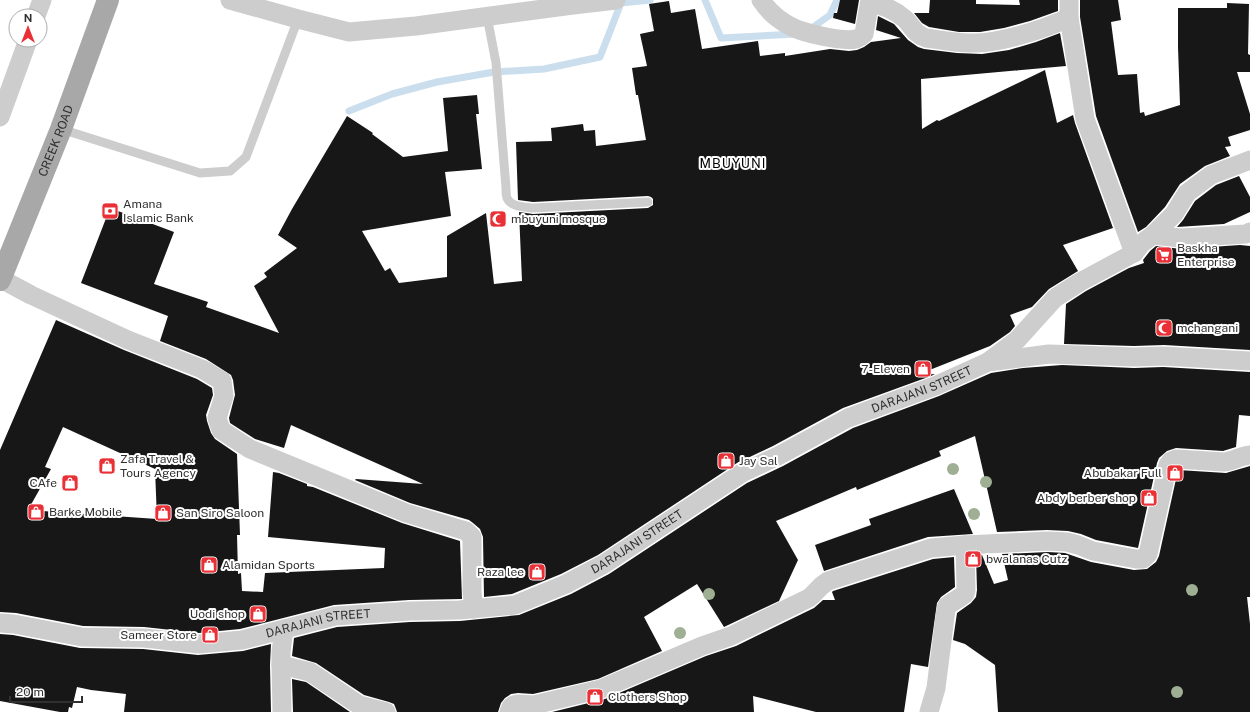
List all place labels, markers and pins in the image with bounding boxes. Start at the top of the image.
place label: Amana Islamic Bank [123,197,194,225]
bank icon: Amana Islamic Bank [100,201,120,221]
mosque icon: mbuyuni mosque [488,209,508,229]
place label: mbuyuni mosque [511,212,606,226]
place label: Baskha Enterprise [1177,241,1235,269]
supermarket icon: Baskha Enterprise [1154,245,1174,265]
mosque icon: mchangani [1154,318,1174,338]
place label: mchangani [1177,321,1238,335]
shop icon: 7-Eleven [913,359,933,379]
place label: 7-Eleven [861,362,910,376]
shop icon: Jay Sal [716,451,736,471]
place label: Zafa Travel & Tours Agency [120,452,196,480]
place label: Jay Sal [739,454,778,468]
shop icon: Zafa Travel & Tours Agency [97,456,117,476]
shop icon: Abubakar Full [1165,463,1185,483]
place label: Abubakar Full [1084,466,1162,480]
shop icon: CAfe [60,473,80,493]
place label: CAfe [30,476,57,490]
shop icon: Abdy berber shop [1139,488,1159,508]
place label: Abdy berber shop [1037,491,1136,505]
shop icon: Barke Mobile [26,502,46,522]
shop icon: San Siro Saloon [153,503,173,523]
place label: Barke Mobile [49,505,122,519]
place label: San Siro Saloon [176,506,264,520]
shop icon: bwalanas Cutz [963,549,983,569]
place label: bwalanas Cutz [986,552,1067,566]
shop icon: Alamidan Sports [199,555,219,575]
place label: Alamidan Sports [222,558,315,572]
shop icon: Raza lee [527,562,547,582]
place label: Raza lee [477,565,524,579]
shop icon: Uodi shop [248,604,268,624]
place label: Uodi shop [190,607,245,621]
shop icon: Sameer Store [200,625,220,645]
place label: Sameer Store [120,628,197,642]
shop icon: Clothers Shop [585,687,605,707]
place label: Clothers Shop [608,690,687,704]

